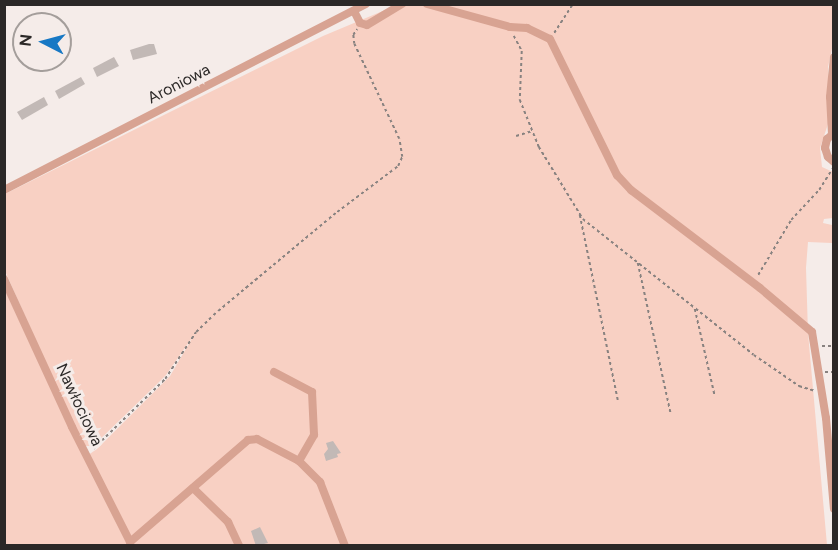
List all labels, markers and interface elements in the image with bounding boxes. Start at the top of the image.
north arrow [12,12,72,72]
text: N [15,33,36,47]
street label: Aroniowa [144,60,214,108]
street label: Nawłociowa [52,361,106,449]

